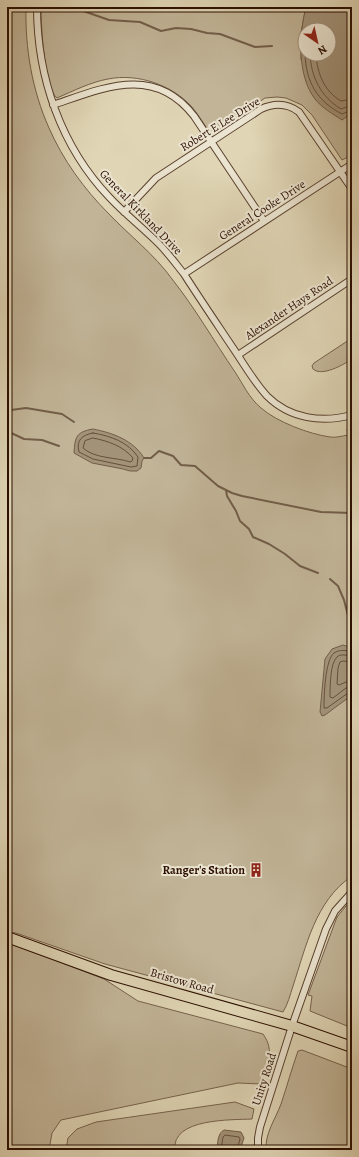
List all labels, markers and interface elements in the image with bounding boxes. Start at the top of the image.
north arrow [297,22,337,62]
text: N [315,41,330,58]
street label: Robert E Lee Drive [177,93,263,155]
street label: General Kirkland Drive [96,166,186,258]
street label: General Cooke Drive [216,176,308,244]
street label: Alexander Hays Road [241,272,337,344]
place label: Ranger's Station [162,862,245,878]
building icon: Ranger's Station [248,862,264,878]
street label: Bristow Road [148,964,216,998]
street label: Unity Road [248,1050,280,1107]

